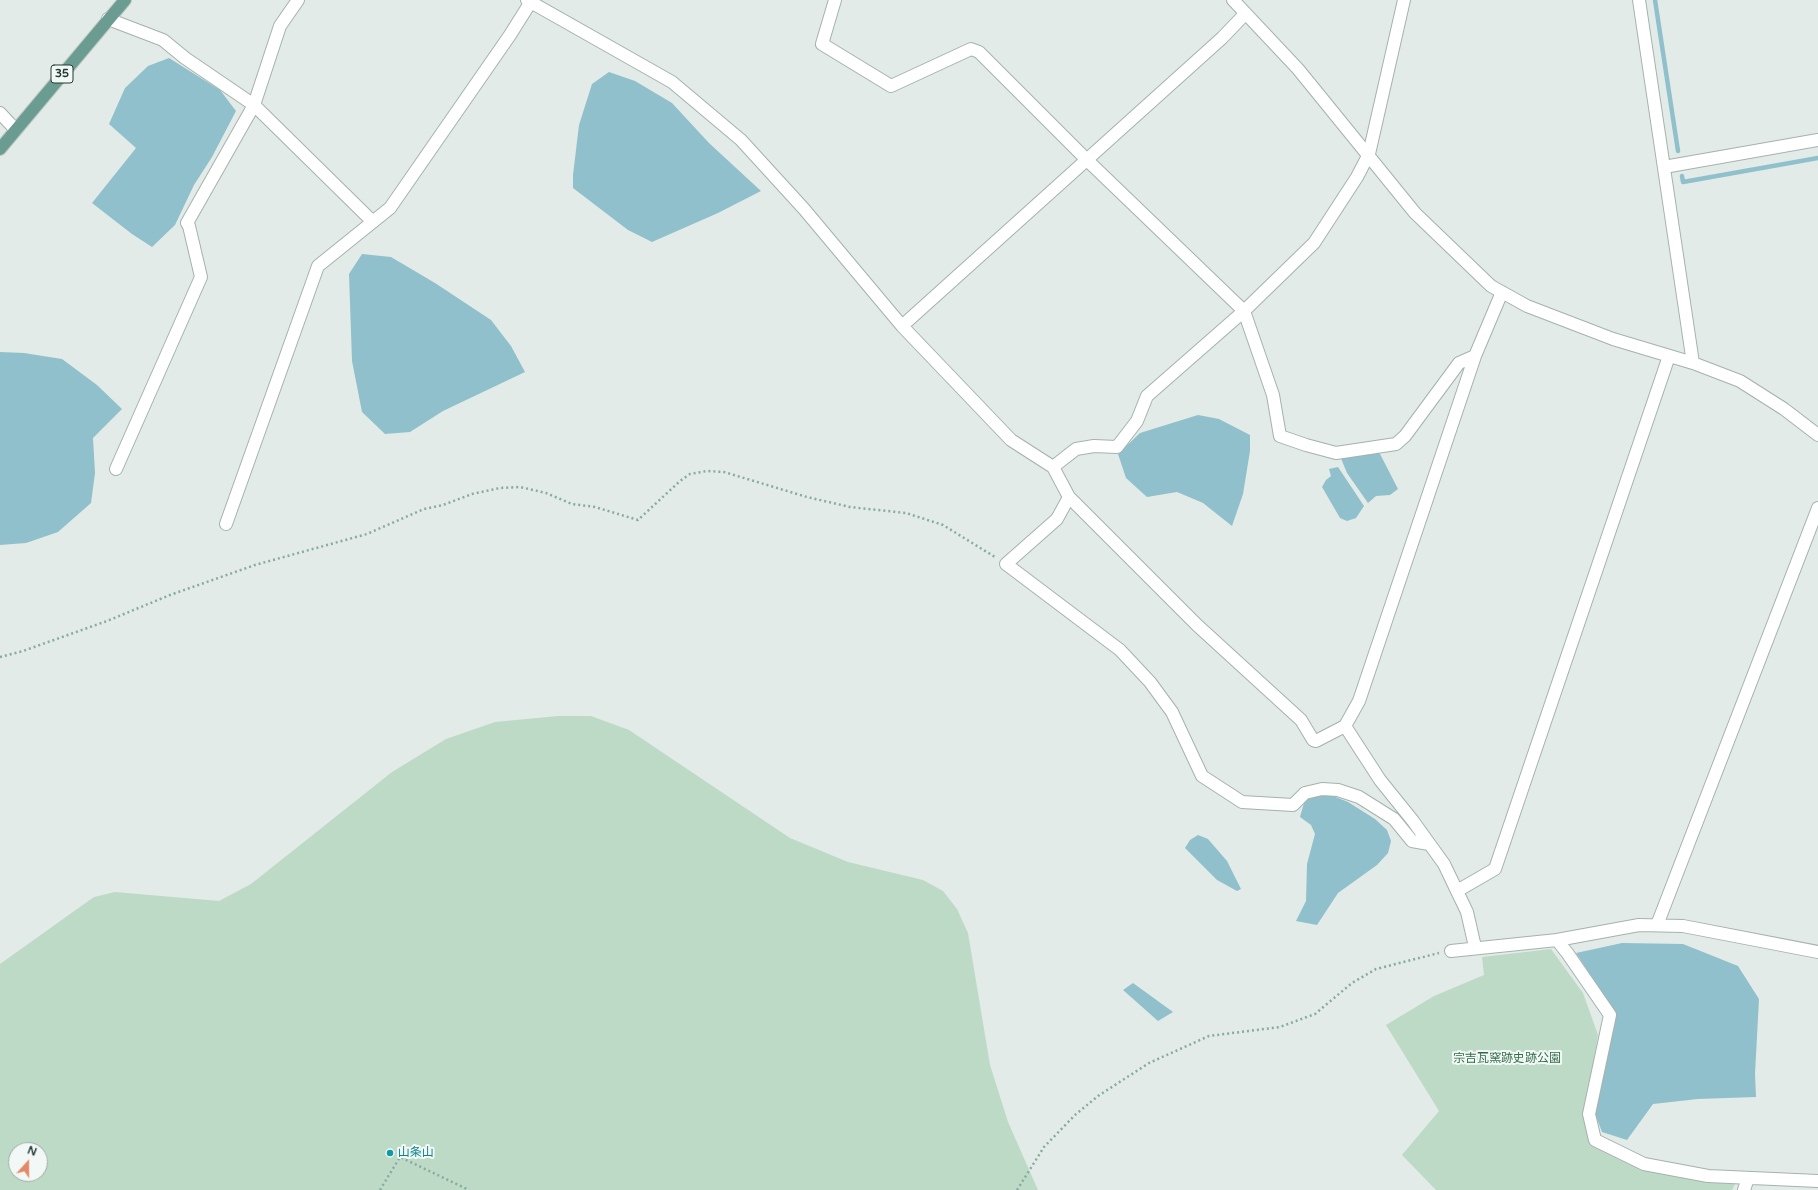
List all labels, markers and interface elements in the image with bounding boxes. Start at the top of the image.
road number: 35 [51,65,73,83]
park label: 宗吉瓦窯跡史跡公園 [1453,1052,1561,1066]
north arrow [8,1142,48,1182]
text: N [26,1144,39,1159]
place label: 山条山 [398,1146,434,1160]
marker: 山条山 [385,1148,395,1158]

